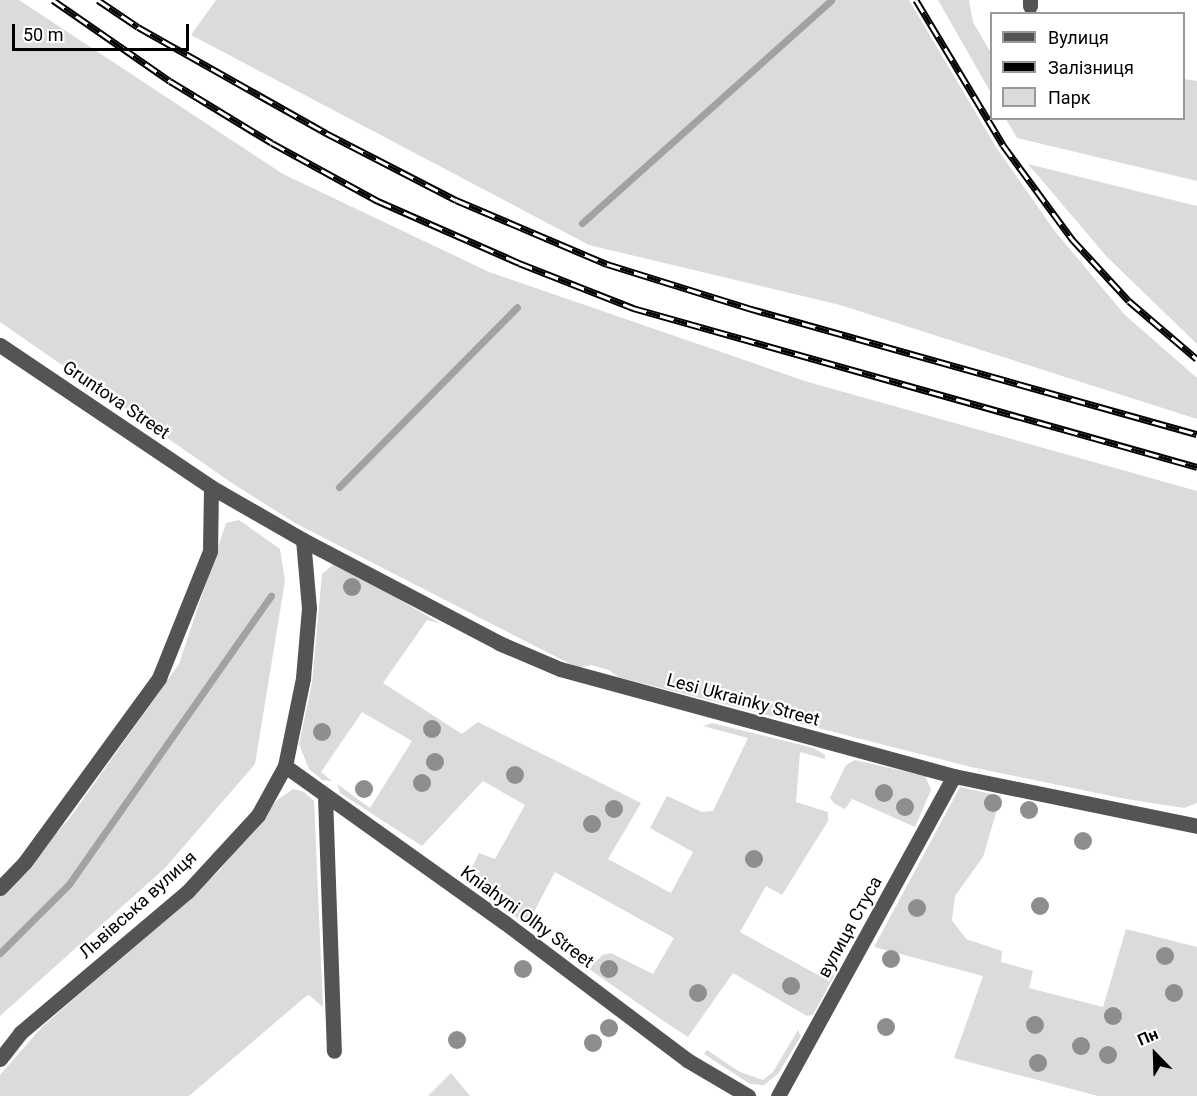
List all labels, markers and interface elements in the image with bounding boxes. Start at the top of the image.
scale bar [15,12,192,50]
legend [990,12,1185,120]
text: 50 m [23,24,63,45]
text: Вулиця [1048,27,1109,48]
text: Залізниця [1048,57,1134,78]
text: Парк [1048,87,1090,108]
street label: Gruntova Street [58,356,174,444]
street label: Lesi Ukrainky Street [664,669,822,731]
street label: Львівська вулиця [75,847,201,963]
street label: Kniahyni Olhy Street [456,861,598,973]
street label: вулиця Стуса [813,873,887,981]
north arrow [1125,1024,1185,1084]
text: Пн [1135,1024,1161,1050]

